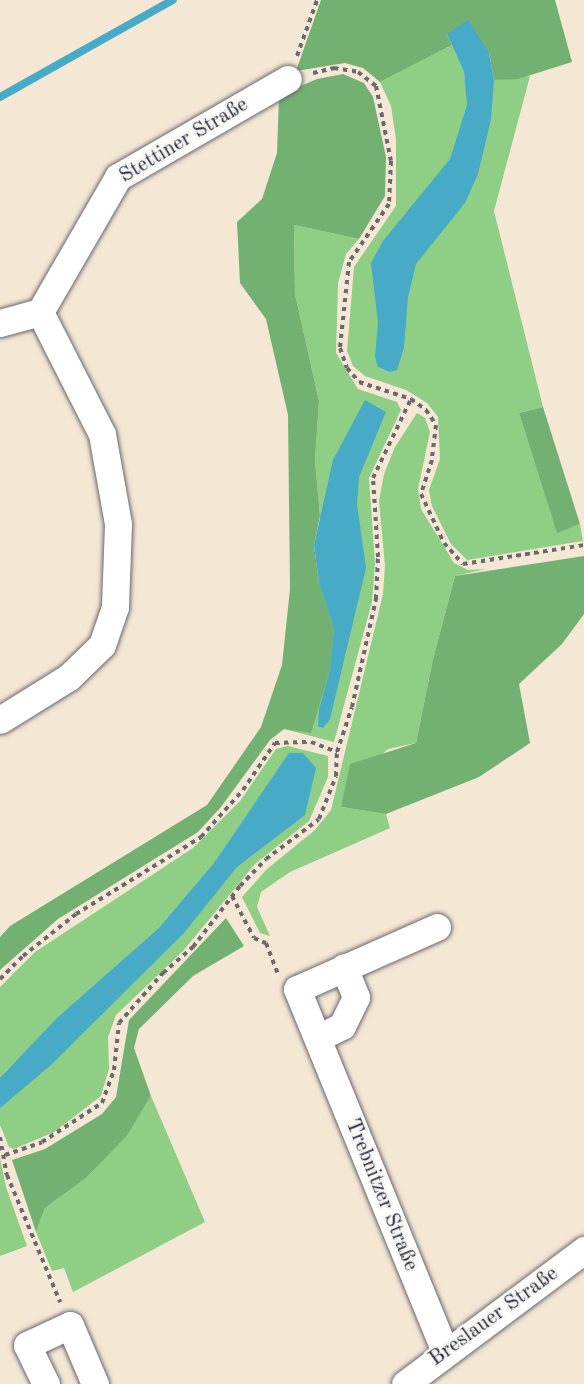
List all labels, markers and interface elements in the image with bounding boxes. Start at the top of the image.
street label: Stettiner Straße [115,93,253,189]
street label: Trebnitzer Straße [339,1115,423,1275]
street label: Breslauer Straße [425,1262,563,1372]

